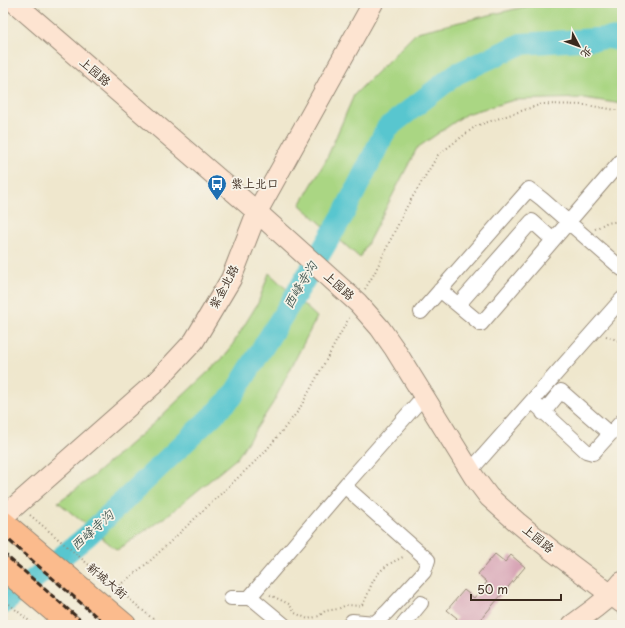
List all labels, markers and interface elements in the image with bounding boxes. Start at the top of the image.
north arrow [559,26,599,66]
text: 北 [577,43,597,63]
street label: 上园路 [76,53,115,90]
bus stop icon: 紫上北口 [206,173,228,201]
place label: 紫上北口 [231,174,279,192]
water label: 西峰寺沟 [278,257,322,312]
street label: 紫金北路 [204,261,242,312]
street label: 上园路 [320,267,359,304]
water label: 西峰寺沟 [66,505,118,554]
street label: 上园路 [519,520,558,557]
street label: 新城大街 [83,558,132,603]
scale bar [471,576,561,602]
text: 50 m [477,580,508,598]

